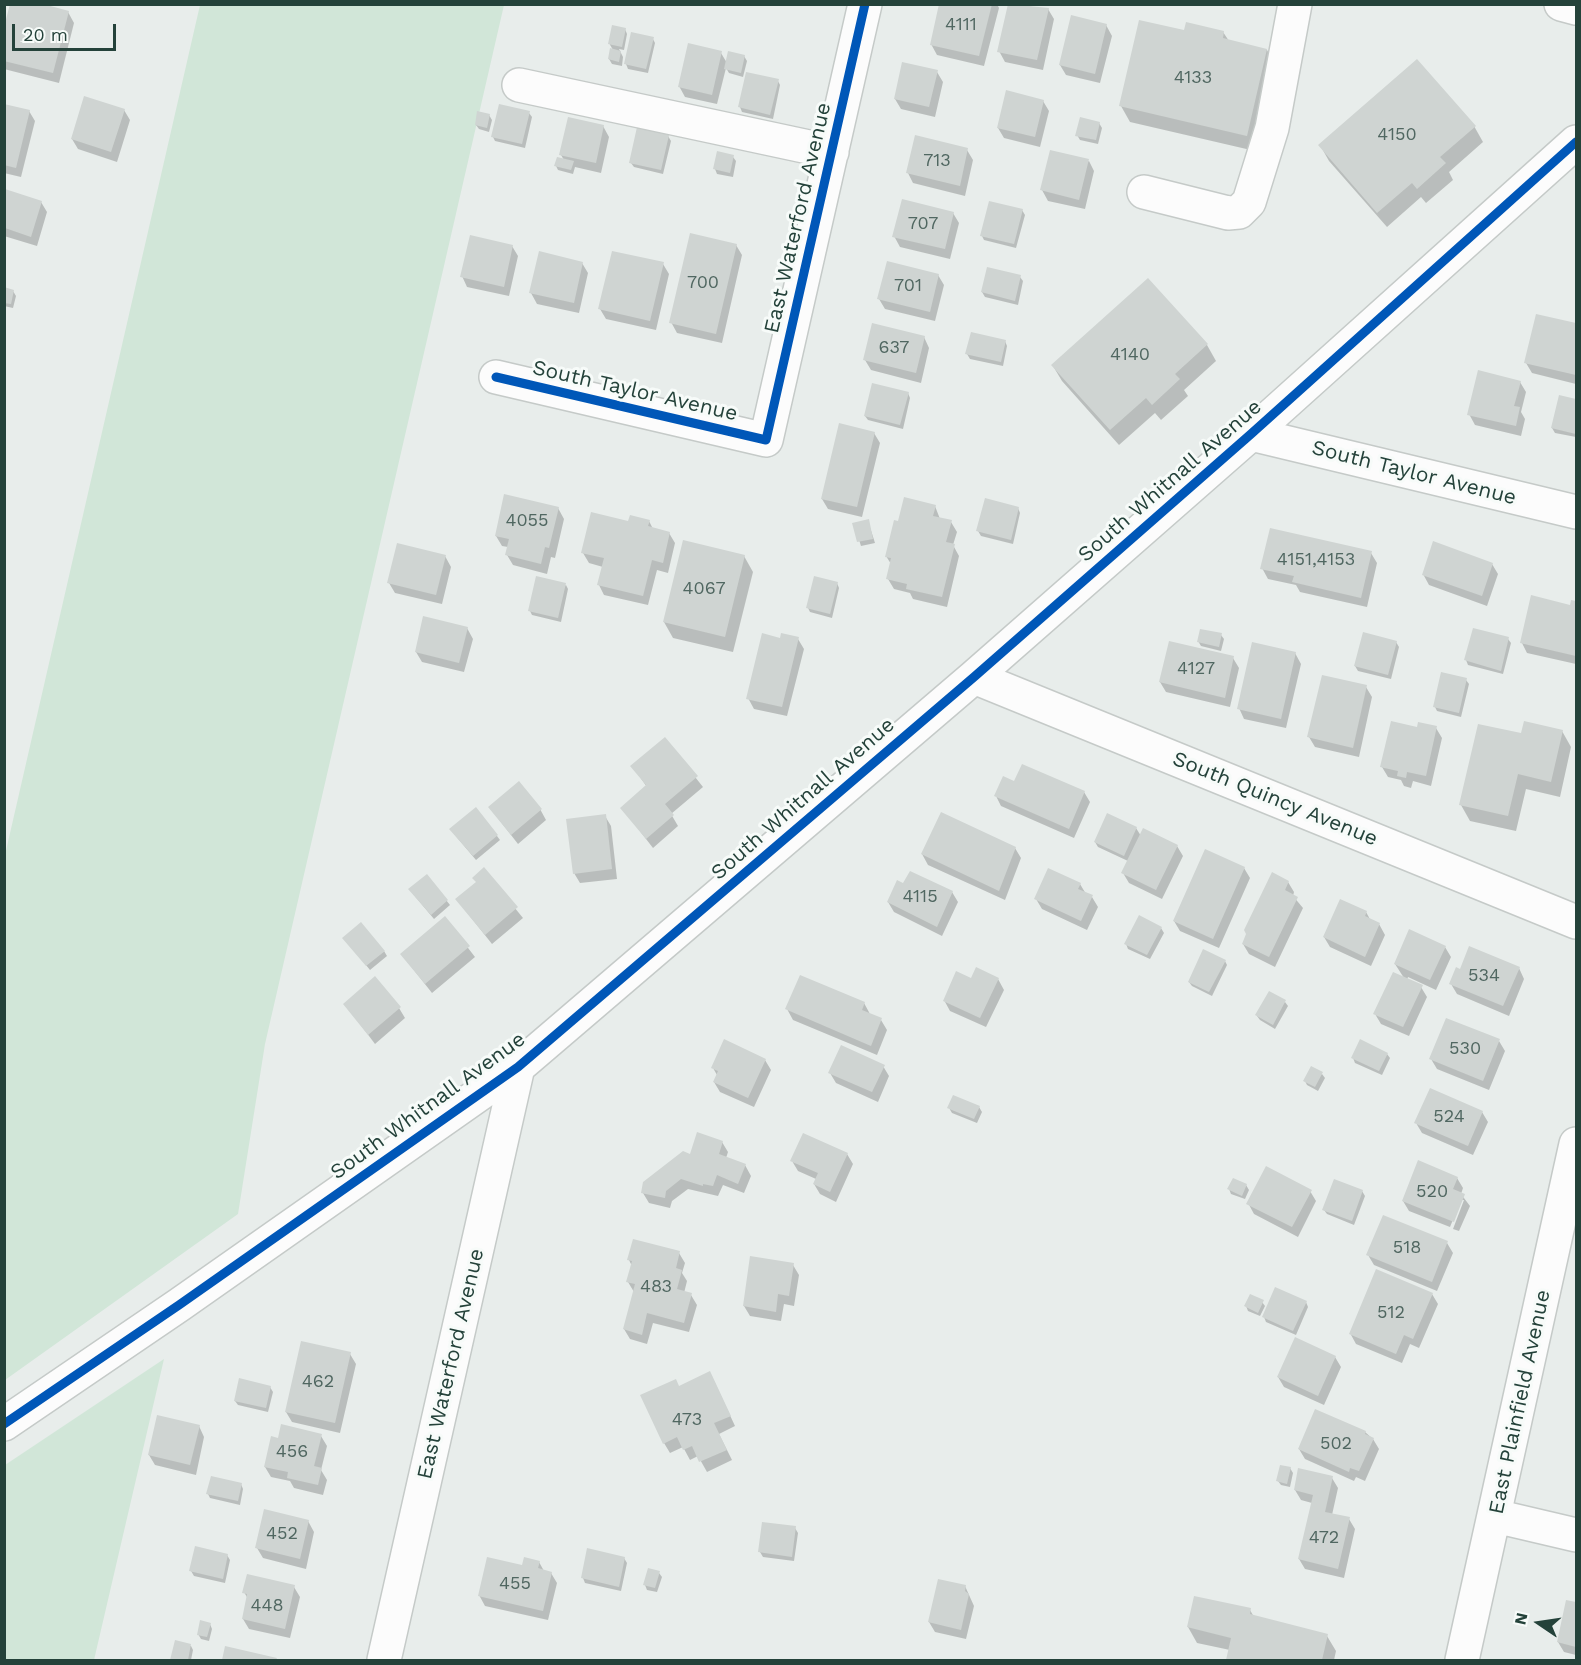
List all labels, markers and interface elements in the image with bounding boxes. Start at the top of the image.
scale bar [15,12,118,50]
house number: 4111 [945,14,977,36]
text: 20 m [23,24,68,45]
house number: 4133 [1174,67,1212,89]
street label: East Waterford Avenue [759,100,837,336]
house number: 4150 [1377,124,1417,146]
house number: 713 [923,150,951,172]
house number: 707 [908,213,938,235]
house number: 700 [687,272,719,294]
house number: 701 [894,275,922,297]
house number: 637 [879,337,909,359]
house number: 4140 [1110,344,1150,366]
street label: South Taylor Avenue [530,355,740,427]
street label: South Whitnall Avenue [1073,394,1267,568]
street label: South Taylor Avenue [1309,435,1519,511]
house number: 4055 [505,510,549,532]
house number: 4151,4153 [1277,549,1355,571]
house number: 4067 [682,578,726,600]
house number: 4127 [1177,658,1215,680]
street label: South Whitnall Avenue [706,712,900,886]
street label: South Quincy Avenue [1169,746,1381,852]
house number: 4115 [902,886,938,908]
house number: 534 [1468,965,1500,987]
street label: South Whitnall Avenue [326,1027,530,1185]
house number: 530 [1449,1038,1481,1060]
house number: 524 [1433,1106,1465,1128]
house number: 520 [1416,1181,1448,1203]
house number: 518 [1393,1237,1421,1259]
street label: East Waterford Avenue [412,1246,490,1482]
house number: 483 [640,1276,672,1298]
street label: East Plainfield Avenue [1484,1287,1556,1517]
house number: 512 [1377,1302,1405,1324]
house number: 462 [302,1371,334,1393]
house number: 473 [672,1409,702,1431]
house number: 502 [1320,1433,1352,1455]
house number: 456 [276,1441,308,1463]
house number: 452 [266,1523,298,1545]
house number: 472 [1309,1527,1339,1549]
house number: 455 [499,1573,531,1595]
north arrow [1509,1593,1569,1653]
house number: 448 [250,1595,284,1617]
text: N [1510,1611,1532,1627]

